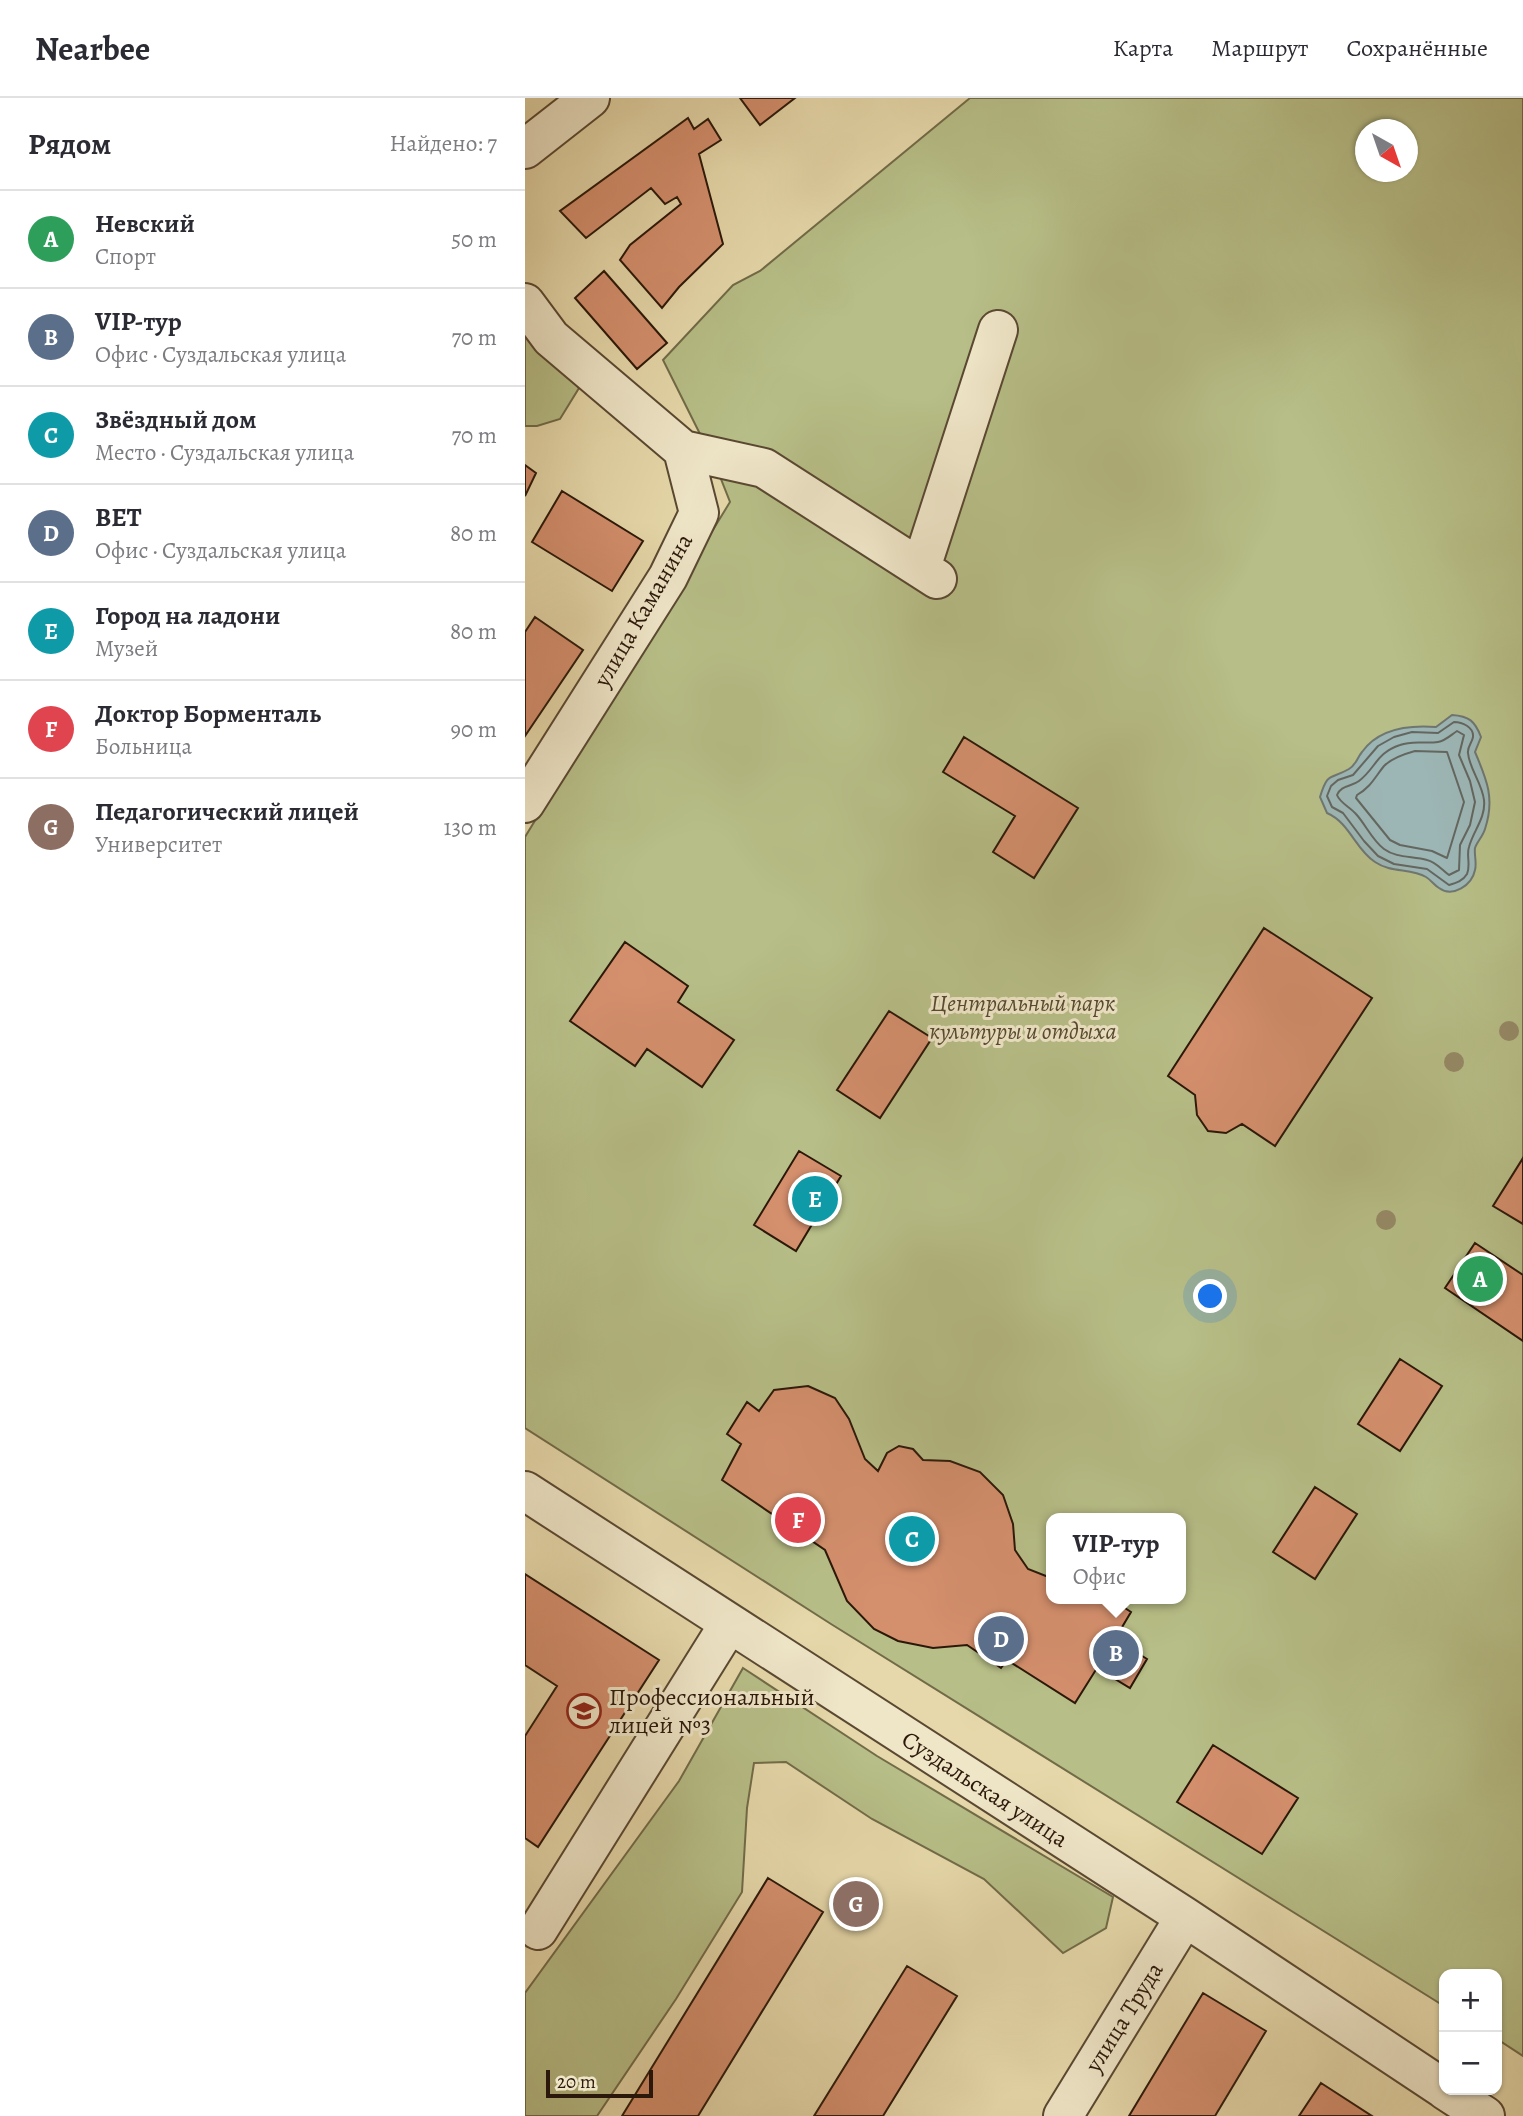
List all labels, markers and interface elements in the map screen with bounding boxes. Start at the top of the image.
text: Nearbee [35,26,150,71]
text: Карта [1113,32,1173,64]
text: Маршрут [1211,32,1309,64]
text: Сохранённые [1347,32,1488,64]
north arrow [1355,119,1418,182]
text: Рядом [28,124,111,164]
text: Найдено: 7 [390,128,497,159]
text: Невский [95,206,195,241]
text: A [44,224,58,255]
text: 50 m [451,224,497,255]
text: Спорт [95,241,156,272]
text: VIP-тур [95,304,182,339]
text: B [44,322,58,353]
text: 70 m [451,322,497,353]
text: Офис · Суздальская улица [95,339,346,370]
text: Звёздный дом [95,402,256,437]
text: C [44,420,58,451]
text: 70 m [451,420,497,451]
text: Место · Суздальская улица [95,437,354,468]
text: BET [95,500,142,535]
text: D [43,518,59,549]
text: 80 m [450,518,497,549]
street label: улица Каманина [586,527,700,694]
text: Офис · Суздальская улица [95,535,346,566]
text: Город на ладони [95,598,280,633]
text: E [44,616,58,647]
text: 80 m [450,616,497,647]
text: Музей [95,633,158,664]
text: Доктор Борменталь [95,696,321,731]
text: F [45,714,57,745]
text: 90 m [451,714,497,745]
text: Больница [95,731,192,762]
text: Педагогический лицей [95,794,359,829]
text: G [43,812,59,843]
text: 130 m [444,812,497,843]
text: Университет [95,829,222,860]
park label: Центральный парк культуры и отдыха [929,987,1117,1047]
pin: E [792,1173,838,1225]
pin: A [1457,1253,1503,1305]
your location [1193,1279,1227,1313]
pin: F [775,1494,821,1546]
pin: C [889,1513,935,1565]
popup [1046,1513,1186,1604]
text: VIP-тур [1073,1526,1159,1561]
text: Офис [1073,1561,1126,1592]
pin: D [978,1613,1024,1665]
pin: B [1093,1627,1139,1679]
place label: Профессиональный лицей №3 [609,1681,814,1741]
school or university icon: Профессиональный лицей №3 [565,1692,603,1730]
street label: Суздальская улица [896,1723,1074,1855]
pin: G [833,1878,879,1930]
street label: улица Труда [1077,1956,1171,2079]
map controls [1439,1969,1502,2095]
button: + [1439,1969,1502,2032]
button: − [1439,2032,1502,2095]
scale bar [546,2067,653,2099]
text: 20 m [557,2069,596,2095]

